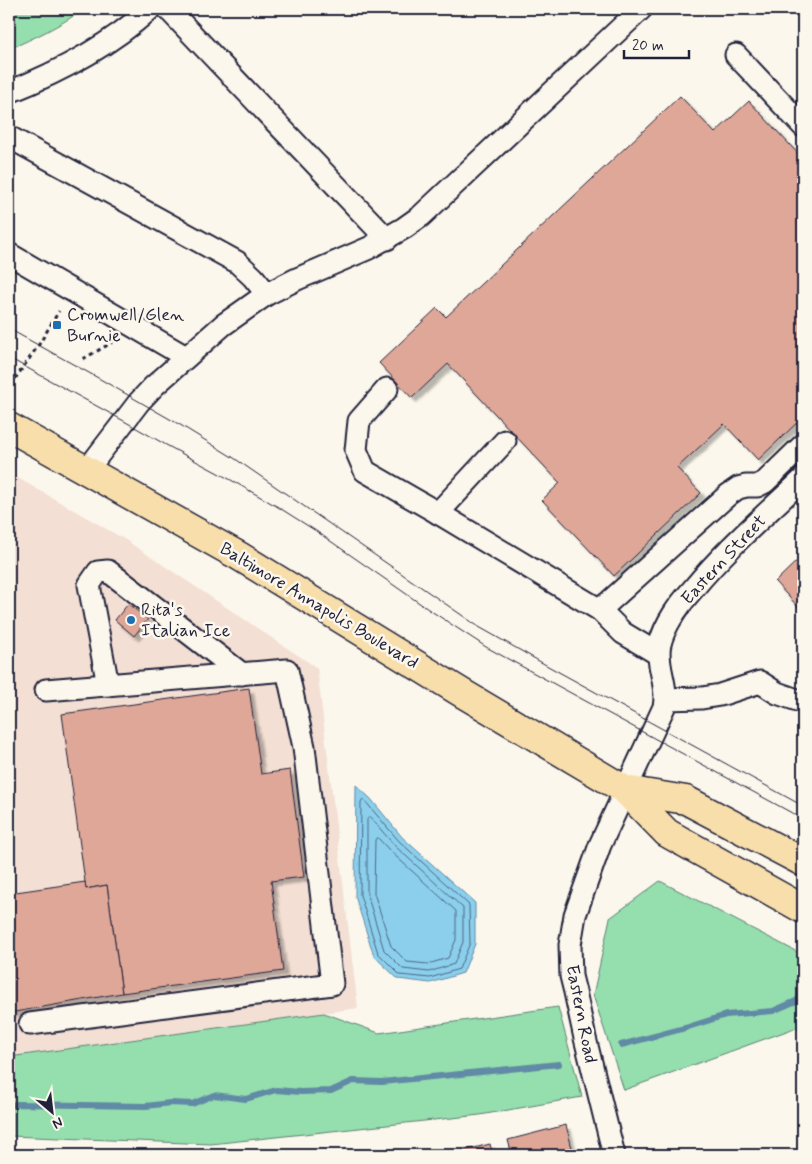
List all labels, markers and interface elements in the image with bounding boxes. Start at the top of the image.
scale bar [624,28,690,60]
text: 20 m [632,36,664,56]
place label: Cromwell/Glen Burnie [67,303,184,348]
marker: Cromwell/Glen Burnie [51,319,63,331]
street label: Eastern Street [676,510,772,610]
street label: Baltimore Annapolis Boulevard [215,537,423,675]
place label: Rita's Italian Ice [141,598,230,643]
marker: Rita's Italian Ice [125,614,137,626]
street label: Eastern Road [560,963,602,1065]
north arrow [28,1086,78,1136]
text: N [49,1112,66,1133]

